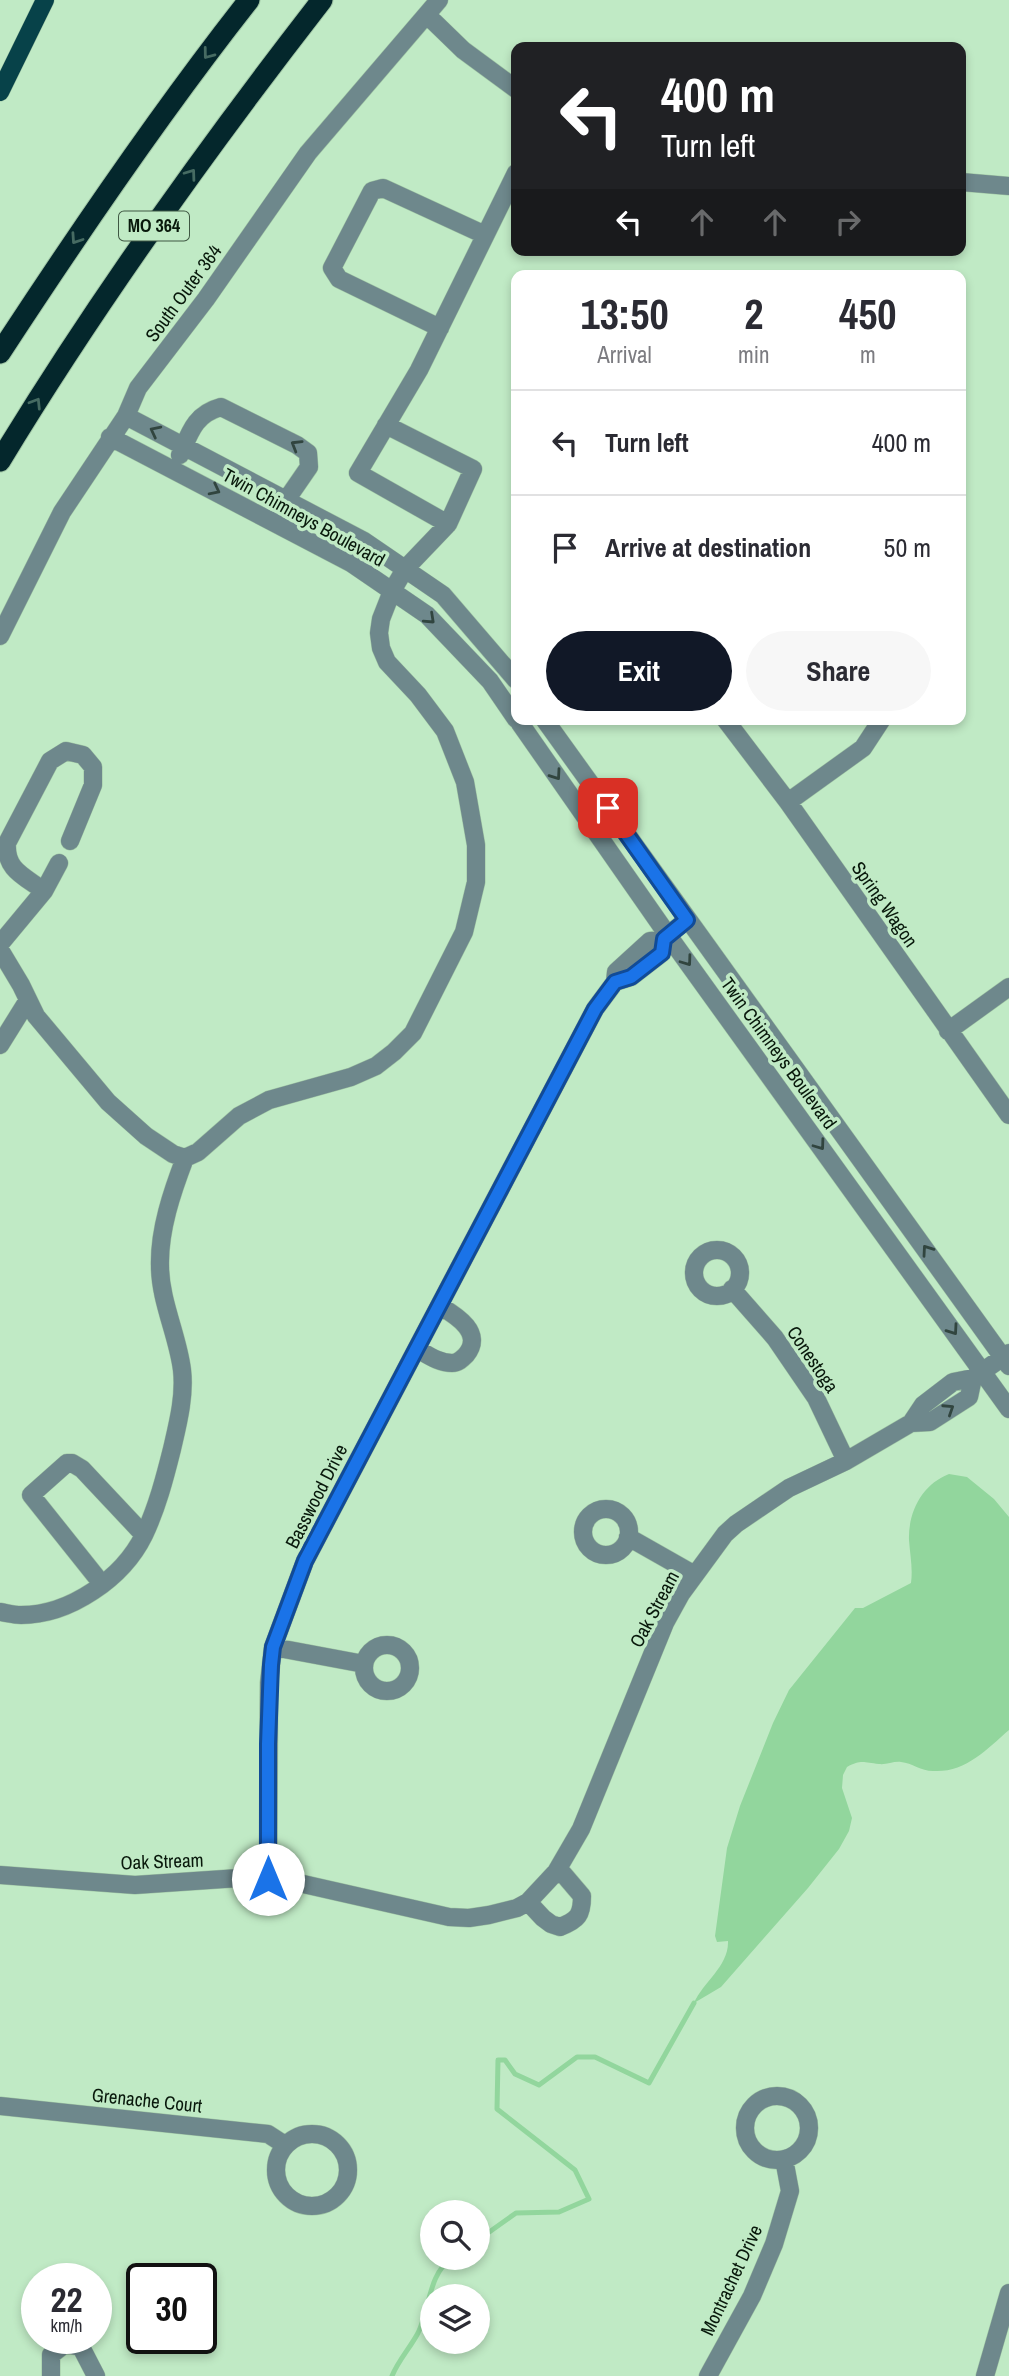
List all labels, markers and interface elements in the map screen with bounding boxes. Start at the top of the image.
one-way arrow [203,46,216,59]
text: 400 m [661,61,775,127]
icon: left [546,70,637,161]
text: Turn left [661,124,755,167]
one-way arrow [183,169,195,182]
icon: left [610,203,648,241]
icon: ahead [683,203,721,241]
icon: ahead [756,203,794,241]
icon: right [829,203,867,241]
road number: MO 364 [119,211,189,240]
one-way arrow [72,231,84,244]
street label: South Outer 364 [139,239,227,347]
text: 13:50 [581,286,669,342]
text: 2 [744,286,763,342]
text: 450 [839,286,897,342]
text: Arrival [597,339,652,370]
text: min [738,339,770,370]
text: m [860,339,876,370]
one-way arrow [28,398,41,411]
icon: left [546,424,584,462]
one-way arrow [150,425,162,439]
text: Turn left [605,425,689,460]
text: 400 m [872,425,931,460]
one-way arrow [290,441,303,454]
street label: Twin Chimneys Boulevard [218,462,390,572]
one-way arrow [208,482,220,496]
icon: arrive [546,529,584,567]
text: Arrive at destination [605,530,811,565]
text: 50 m [884,530,931,565]
one-way arrow [422,611,435,624]
button: Exit [546,631,732,711]
button: Share [746,631,931,711]
one-way arrow [548,767,560,780]
pin [578,778,638,838]
icon: arrive [589,789,627,827]
street label: Spring Wagon [846,856,924,952]
one-way arrow [679,953,691,966]
street label: Twin Chimneys Boulevard [715,972,843,1134]
one-way arrow [812,1137,825,1150]
one-way arrow [923,1245,935,1258]
street label: Conestoga [781,1320,845,1398]
one-way arrow [945,1322,957,1335]
one-way arrow [942,1405,955,1418]
street label: Basswood Drive [279,1440,353,1552]
street label: Oak Stream [623,1566,685,1652]
position arrow [231,1842,305,1916]
street label: Oak Stream [120,1847,204,1875]
street label: Grenache Court [91,2081,204,2119]
map controls [420,2200,490,2354]
button: search [420,2200,490,2270]
street label: Montrachet Drive [694,2220,768,2340]
speed limit sign: 30 [126,2263,217,2354]
text: 22 [51,2276,82,2323]
button: layers [420,2284,490,2354]
text: km/h [51,2313,83,2338]

